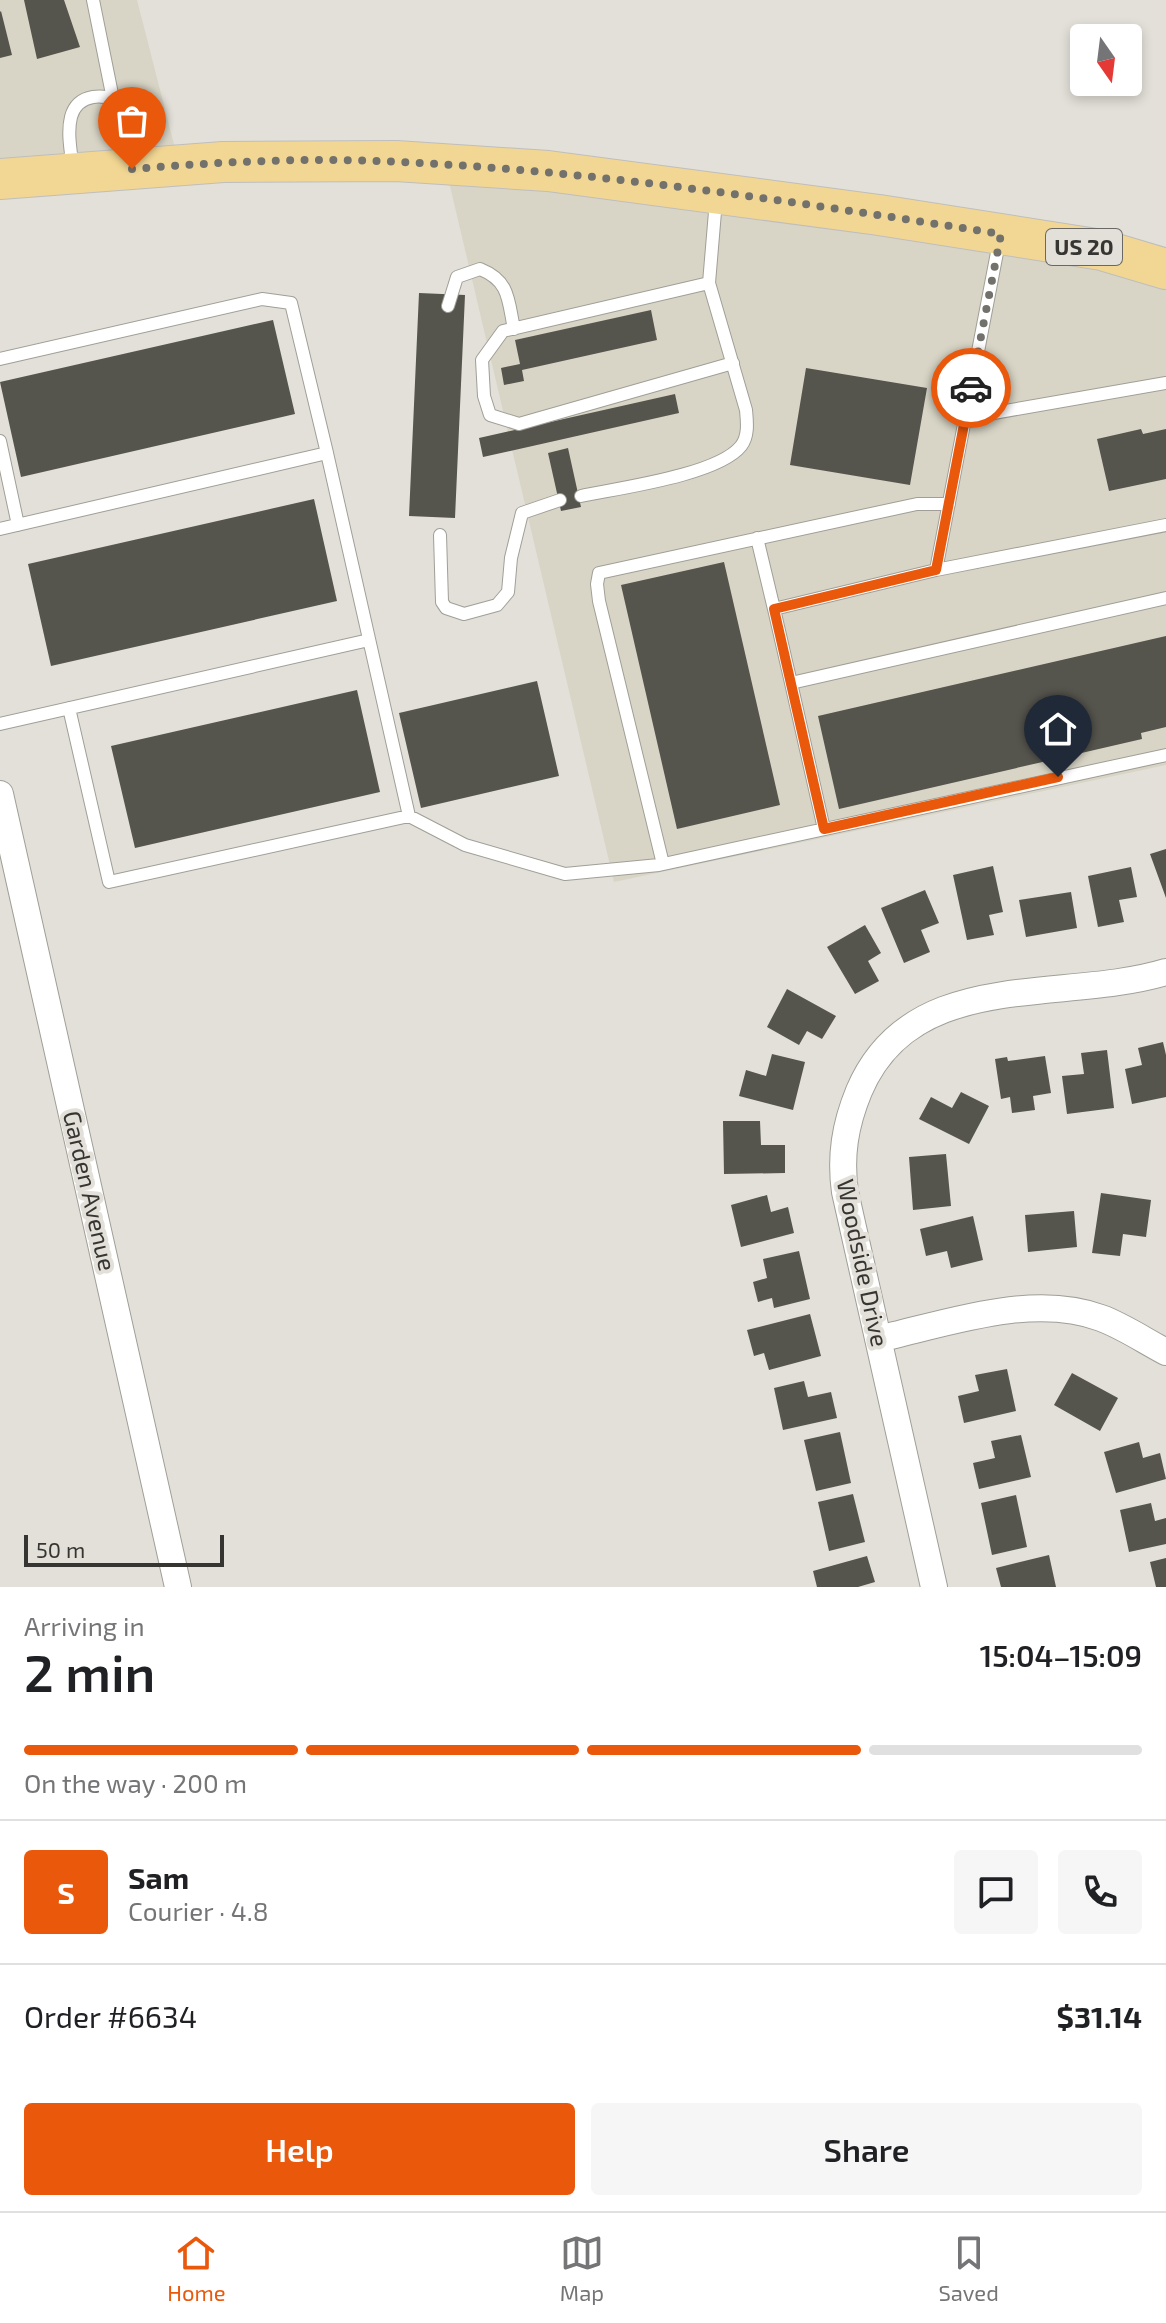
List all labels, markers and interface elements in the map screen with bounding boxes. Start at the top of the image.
north arrow [1070,24,1142,96]
map controls [1070,24,1142,96]
pin [98,87,166,169]
icon: bag [110,99,154,143]
road number: US 20 [1046,229,1122,265]
courier [931,348,1011,428]
icon: car [949,366,993,410]
pin [1024,695,1092,777]
icon: home [1036,707,1080,751]
street label: Garden Avenue [58,1108,123,1274]
street label: Woodside Drive [832,1176,895,1349]
scale bar [24,1531,224,1567]
text: 50 m [36,1536,85,1562]
text: Arriving in [24,1610,145,1641]
text: 15:04–15:09 [980,1637,1142,1673]
text: 2 min [24,1640,155,1702]
text: On the way · 200 m [24,1767,247,1798]
button: chat [954,1850,1038,1934]
button: phone [1058,1850,1142,1934]
text: Sam [128,1859,189,1895]
text: S [57,1874,75,1910]
text: Courier · 4.8 [128,1895,269,1926]
text: Order #6634 [24,1998,197,2034]
text: $31.14 [1057,1998,1142,2034]
button: Help [24,2103,575,2195]
button: Share [591,2103,1142,2195]
tab: Home [167,2231,225,2305]
tab: Map [560,2231,604,2305]
tab: Saved [938,2231,999,2305]

